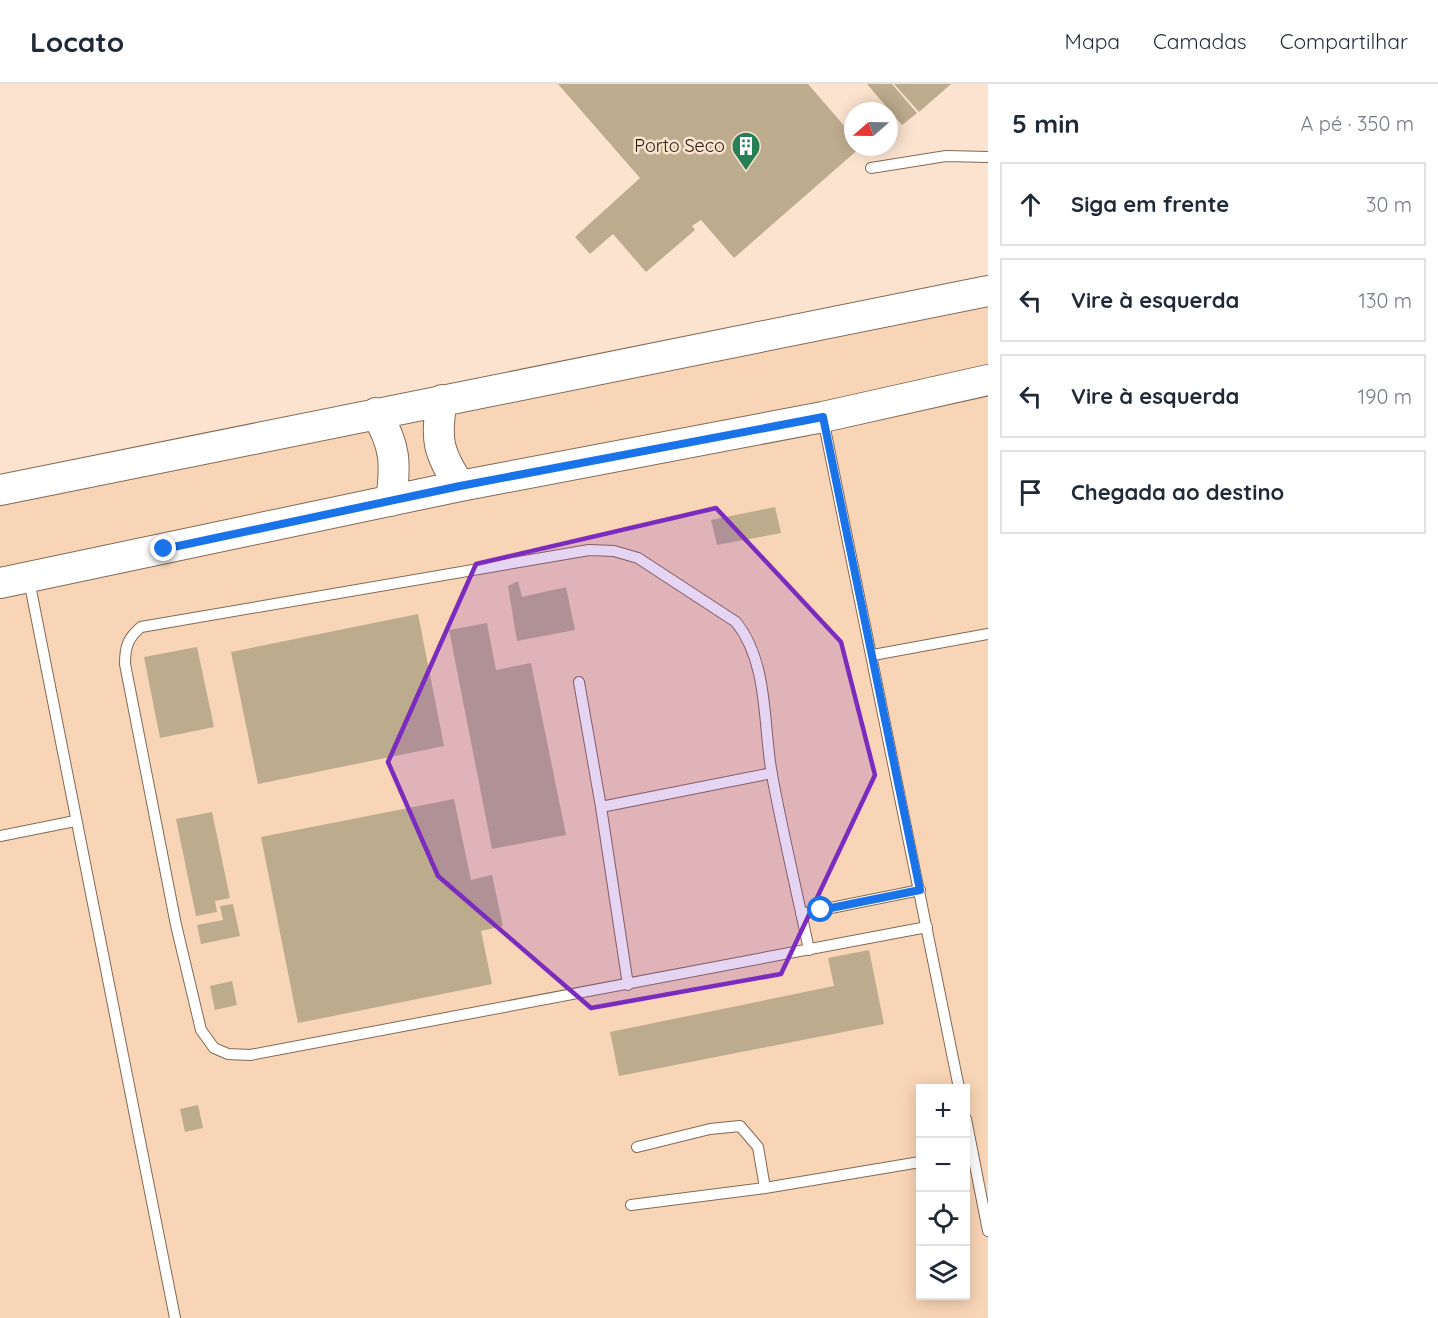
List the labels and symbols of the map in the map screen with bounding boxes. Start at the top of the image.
north arrow [844,102,898,156]
building icon: Porto Seco [730,130,762,172]
place label: Porto Seco [634,134,725,157]
route end [150,535,176,561]
route start [807,896,833,922]

